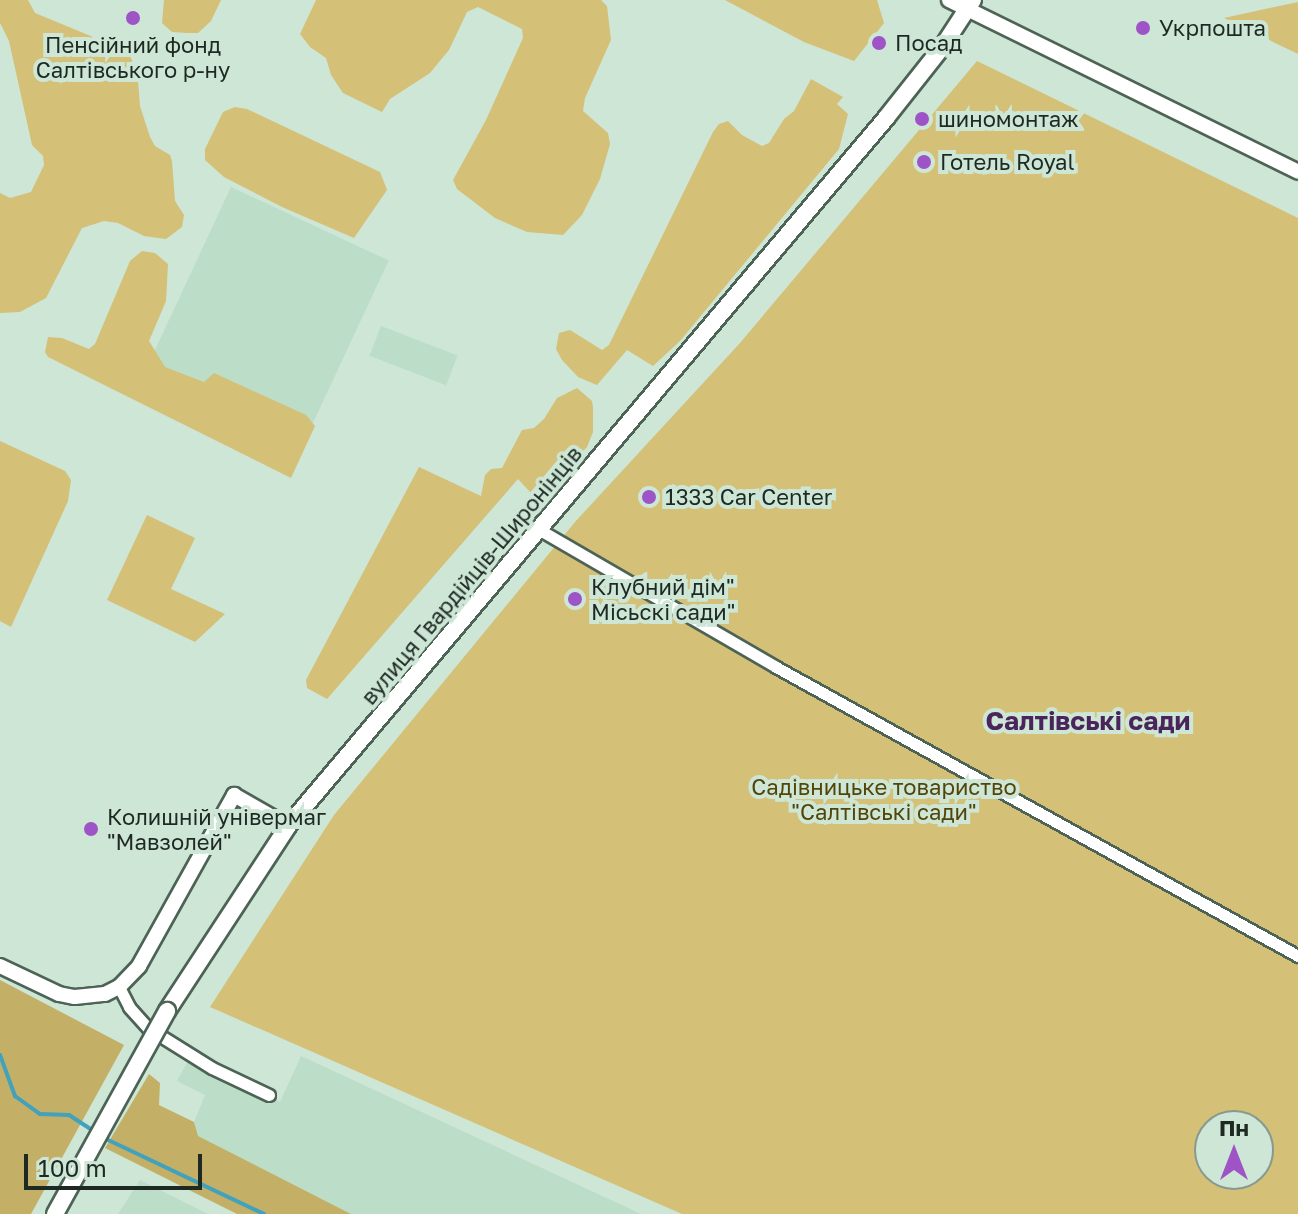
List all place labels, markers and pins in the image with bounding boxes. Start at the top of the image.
marker: Пенсійний фонд Салтівського р-ну [124,9,142,27]
place label: Укрпошта [1159,15,1266,41]
marker: Укрпошта [1134,19,1152,37]
place label: Посад [895,30,962,56]
place label: Пенсійний фонд Салтівського р-ну [36,31,230,82]
marker: Посад [870,34,888,52]
place label: шиномонтаж [938,106,1079,132]
marker: шиномонтаж [913,110,931,128]
place label: Готель Royal [940,149,1075,175]
marker: Готель Royal [915,153,933,171]
place label: 1333 Car Center [665,484,832,510]
marker: 1333 Car Center [640,488,658,506]
place label: Клубний дім" Місьскі сади" [591,573,735,624]
marker: Клубний дім" Місьскі сади" [566,590,584,608]
place label: Колишній універмаг "Мавзолей" [107,803,326,854]
marker: Колишній універмаг "Мавзолей" [82,820,100,838]

